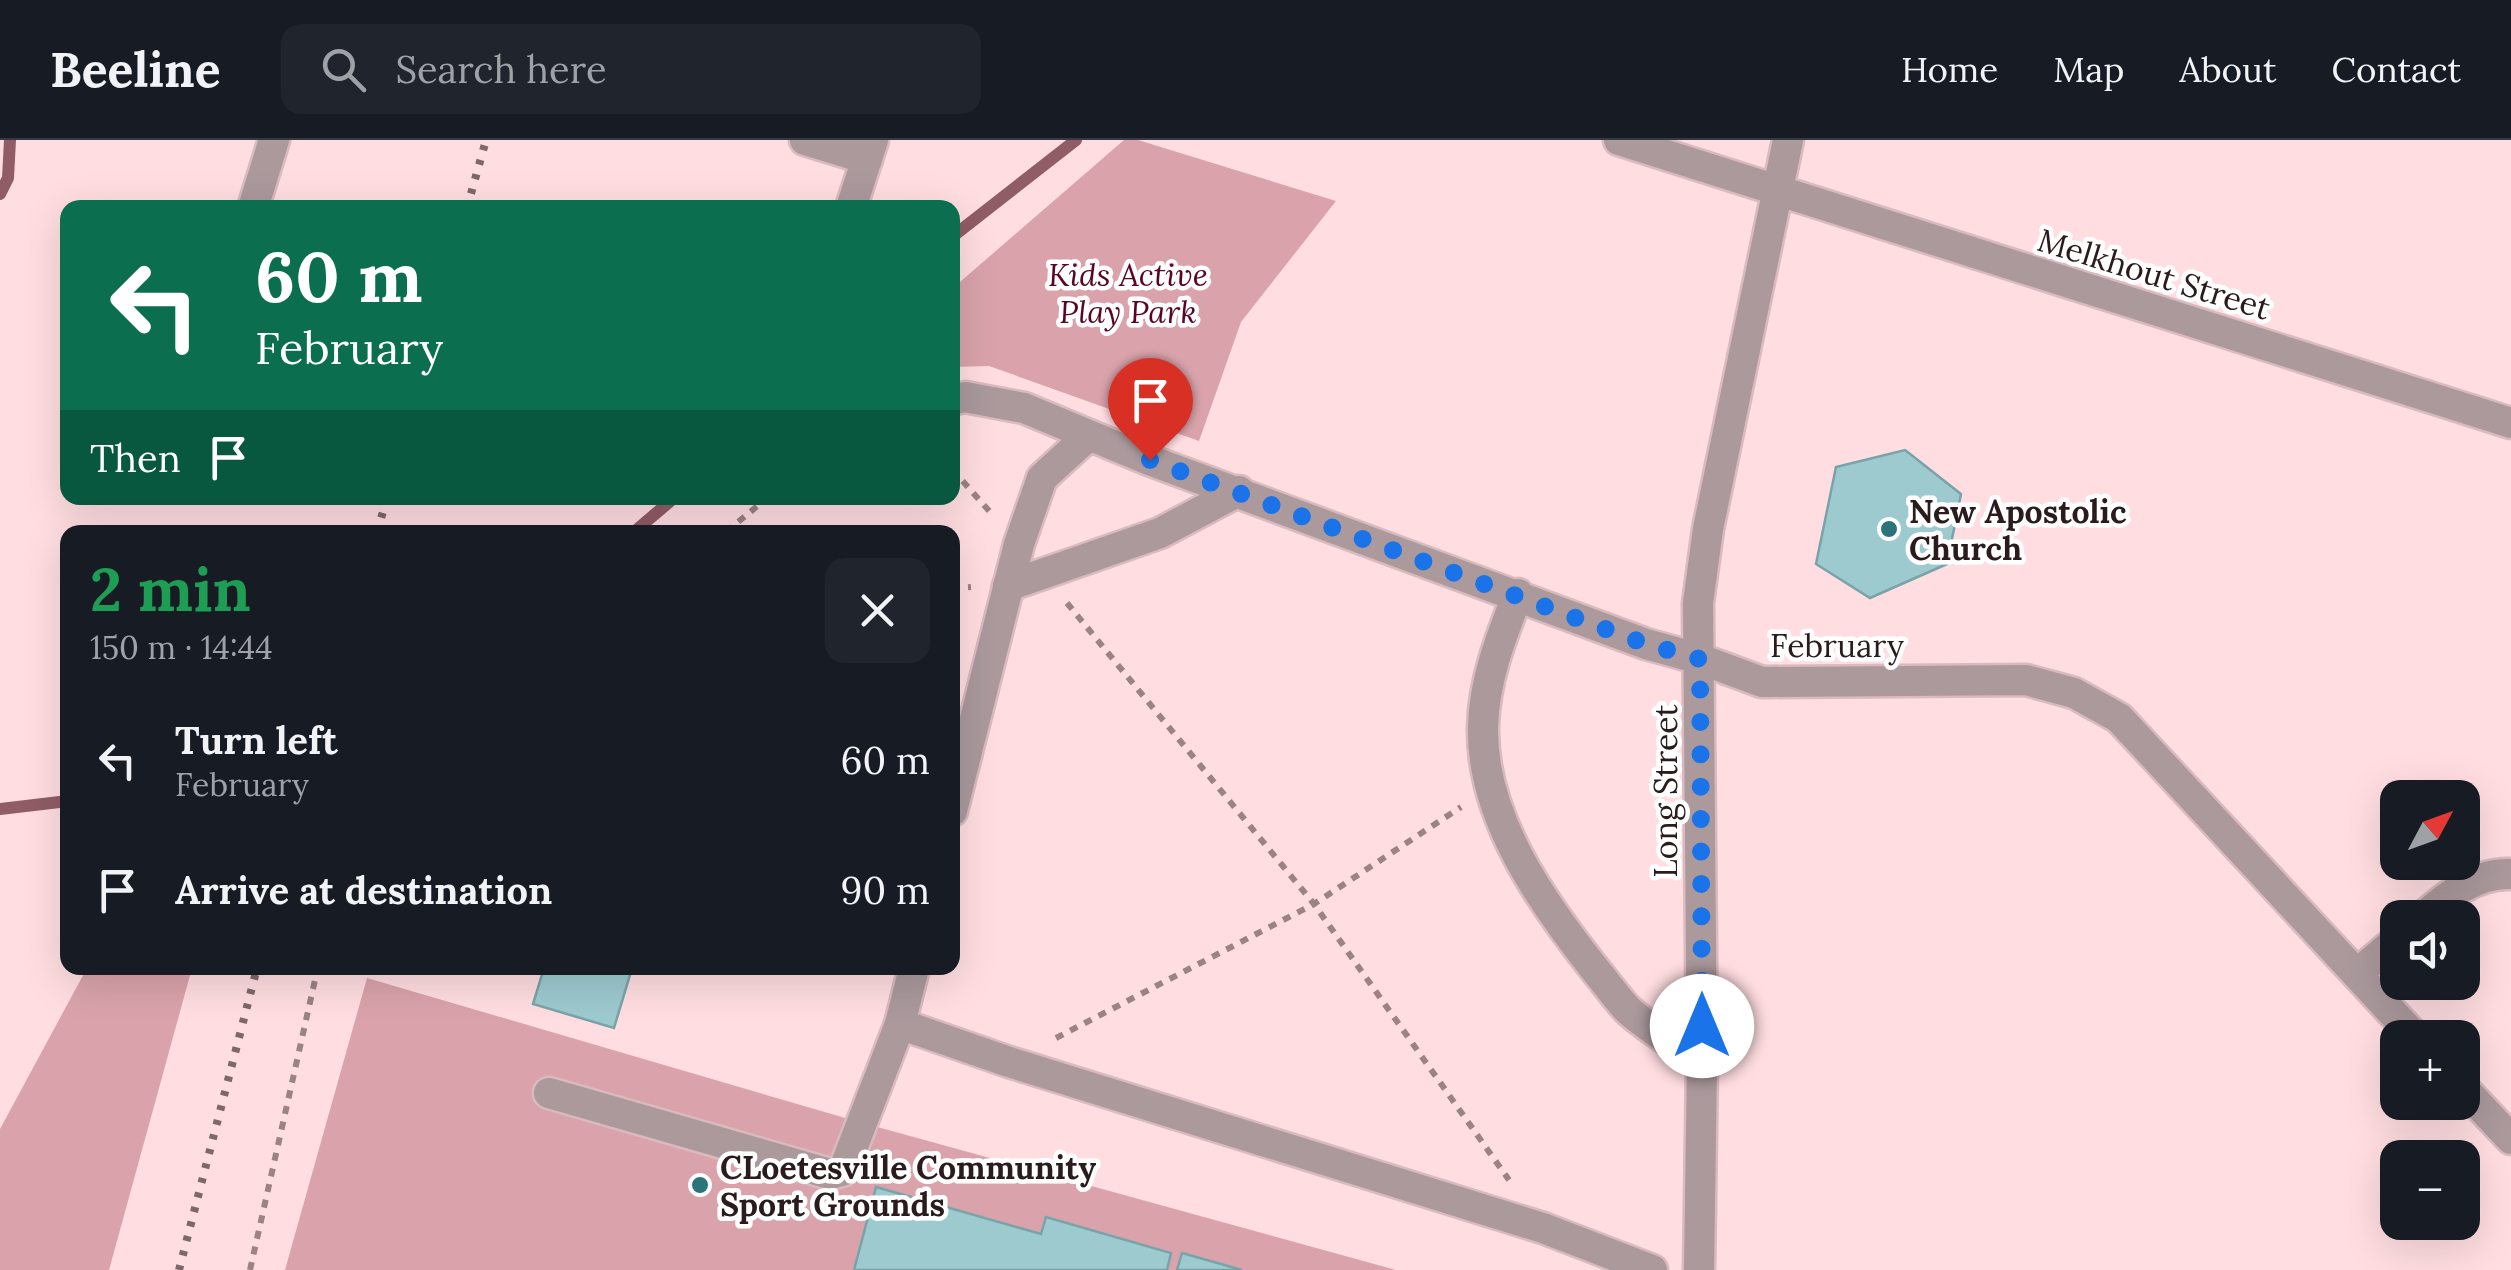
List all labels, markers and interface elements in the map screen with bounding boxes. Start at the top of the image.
search box [281,24,981,114]
text: Beeline [50,39,221,100]
icon: search [316,42,371,97]
text: Search here [396,45,606,93]
text: Home [1901,47,1998,92]
text: Map [2053,47,2124,92]
text: About [2179,47,2277,92]
text: Contact [2332,47,2461,92]
street label: Melkhout Street [2033,219,2276,329]
text: 60 m [255,232,423,321]
icon: left [90,240,220,370]
park label: Kids Active Play Park [1048,254,1208,332]
text: February [255,319,443,376]
pin [1108,358,1193,461]
icon: arrive [1123,373,1178,428]
icon: arrive [201,430,256,485]
text: Then [90,434,181,482]
place label: New Apostolic Church [1909,491,2127,569]
marker: New Apostolic Church [1878,518,1900,540]
text: 2 min [90,551,251,627]
button: close [825,558,930,663]
street label: February [1770,625,1904,666]
text: 150 m · 14:44 [90,627,273,668]
street label: Long Street [1645,704,1686,878]
text: Turn left [175,716,338,764]
icon: left [90,733,145,788]
text: 60 m [840,736,930,784]
text: February [175,764,309,805]
north arrow [2380,780,2480,880]
map controls [2380,780,2480,1240]
icon: arrive [90,863,145,918]
text: Arrive at destination [175,866,552,914]
text: 90 m [840,866,930,914]
button: sound [2380,900,2480,1000]
position arrow [1650,974,1754,1078]
button: + [2380,1020,2480,1120]
button: − [2380,1140,2480,1240]
place label: CLoetesville Community Sport Grounds [720,1147,1096,1225]
marker: CLoetesville Community Sport Grounds [689,1174,711,1196]

